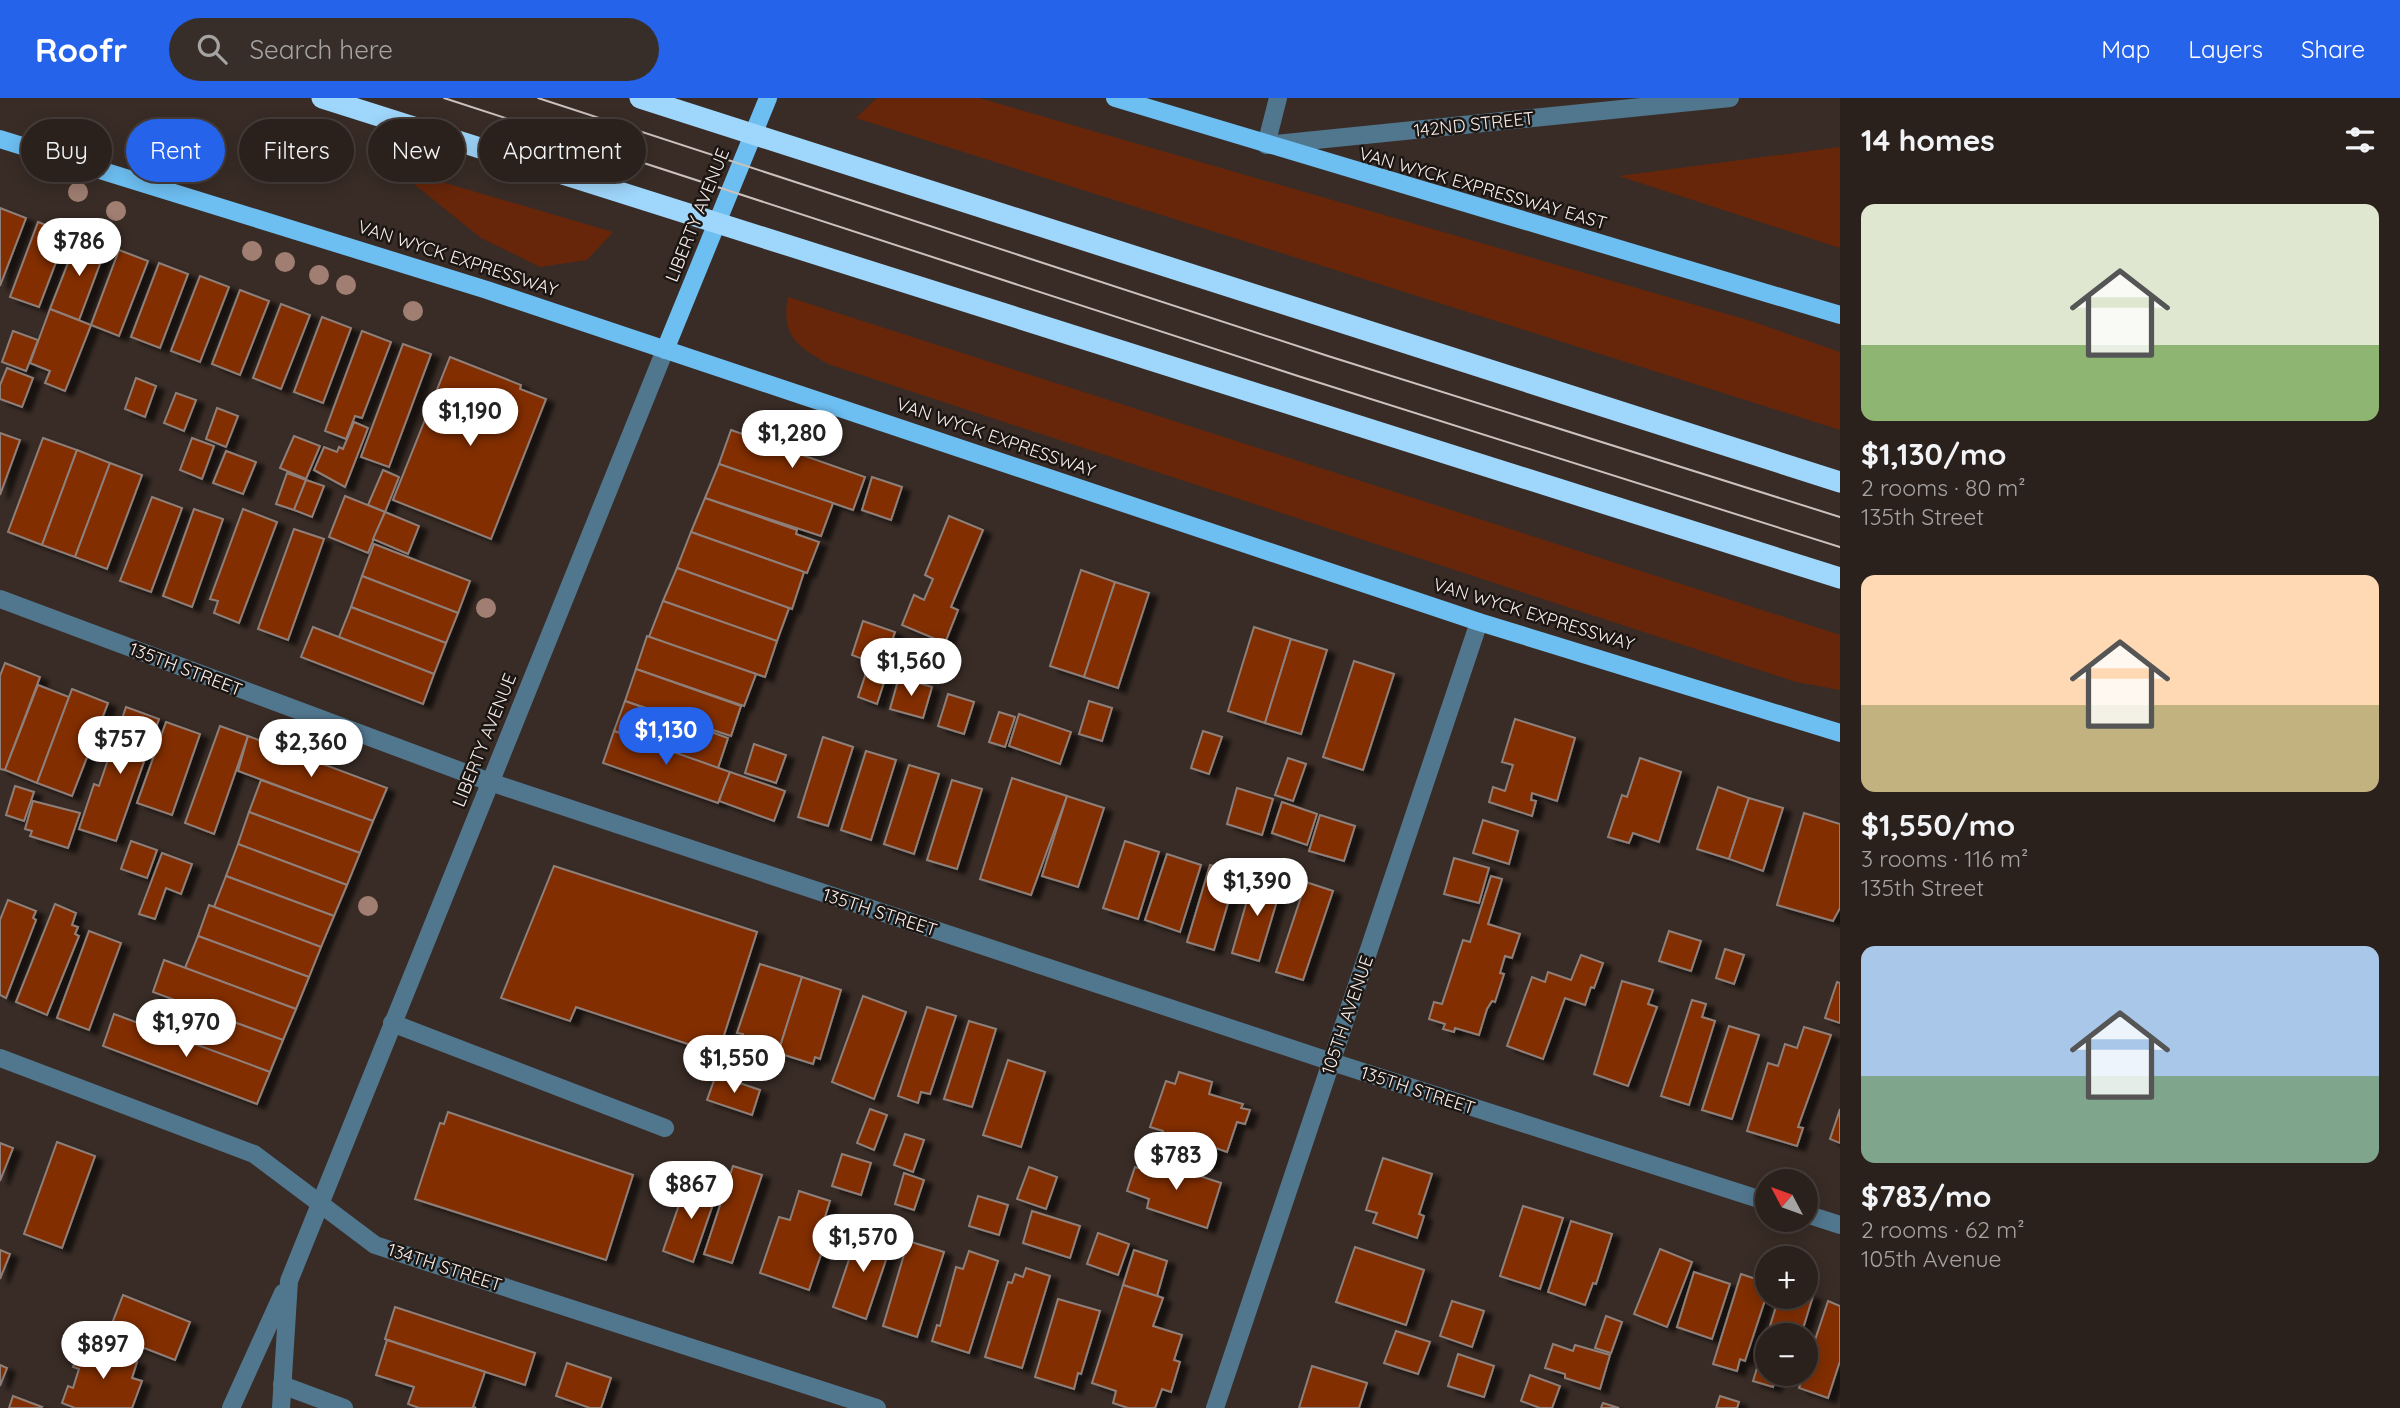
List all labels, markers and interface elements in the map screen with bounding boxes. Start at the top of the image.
search box [169,18,659,81]
text: Roofr [35,29,127,70]
icon: search [193,30,231,68]
text: Search here [249,33,393,66]
text: Map [2101,34,2150,64]
text: Layers [2188,34,2263,64]
text: Share [2301,34,2365,64]
street label: 142ND STREET [1413,106,1536,142]
chip: Buy [21,119,112,182]
chip: Rent [126,119,225,182]
chip: Filters [239,119,354,182]
chip: New [368,119,465,182]
chip: Apartment [479,119,646,182]
text: 14 homes [1861,121,1995,159]
icon: filters [2341,121,2379,159]
street label: VAN WYCK EXPRESSWAY EAST [1356,142,1610,234]
street label: LIBERTY AVENUE [660,145,734,285]
street label: VAN WYCK EXPRESSWAY [355,215,561,301]
pin: $786 [38,218,120,278]
text: $786 [53,226,105,255]
icon: home [2057,250,2183,376]
pin: $1,190 [413,388,527,448]
street label: VAN WYCK EXPRESSWAY [893,392,1099,482]
text: $1,190 [438,396,502,425]
pin: $1,280 [735,410,849,470]
text: $1,280 [758,418,826,447]
text: $1,130/mo [1861,435,2006,473]
text: 2 rooms · 80 m² [1861,473,2026,502]
text: 135th Street [1861,502,1984,531]
street label: VAN WYCK EXPRESSWAY [1431,572,1637,656]
icon: home [2057,621,2183,747]
street label: 135TH STREET [126,637,246,701]
pin: $1,560 [854,638,968,698]
text: $1,560 [876,646,946,675]
street label: LIBERTY AVENUE [447,670,521,810]
pin: $1,130 [609,708,723,767]
text: $1,130 [635,715,697,744]
pin: $757 [79,716,161,776]
pin: $2,360 [254,720,368,779]
text: $757 [94,724,146,753]
text: $2,360 [275,727,347,756]
text: $1,550/mo [1861,806,2015,844]
text: 3 rooms · 116 m² [1861,844,2028,873]
pin: $1,390 [1200,858,1314,918]
text: $1,390 [1223,866,1291,895]
text: 135th Street [1861,873,1984,902]
street label: 135TH STREET [820,883,940,941]
street label: 105TH AVENUE [1316,953,1378,1077]
icon: home [2057,992,2183,1118]
pin: $1,970 [129,1000,243,1059]
text: $1,970 [152,1007,220,1036]
pin: $1,550 [677,1035,791,1095]
text: $1,550 [699,1043,769,1072]
street label: 135TH STREET [1358,1061,1478,1119]
pin: $783 [1135,1132,1217,1192]
text: $783 [1150,1140,1202,1169]
pin: $867 [650,1162,732,1221]
text: $867 [665,1169,717,1198]
north arrow [1755,1169,1818,1232]
map controls [1755,1169,1818,1386]
text: $783/mo [1861,1177,1991,1215]
pin: $1,570 [806,1214,920,1274]
text: 2 rooms · 62 m² [1861,1215,2025,1244]
text: $1,570 [829,1222,898,1251]
street label: 134TH STREET [385,1238,505,1296]
text: 105th Avenue [1861,1244,2002,1273]
button: + [1755,1246,1818,1309]
pin: $897 [62,1322,144,1381]
button: − [1755,1323,1818,1386]
text: $897 [77,1329,129,1358]

